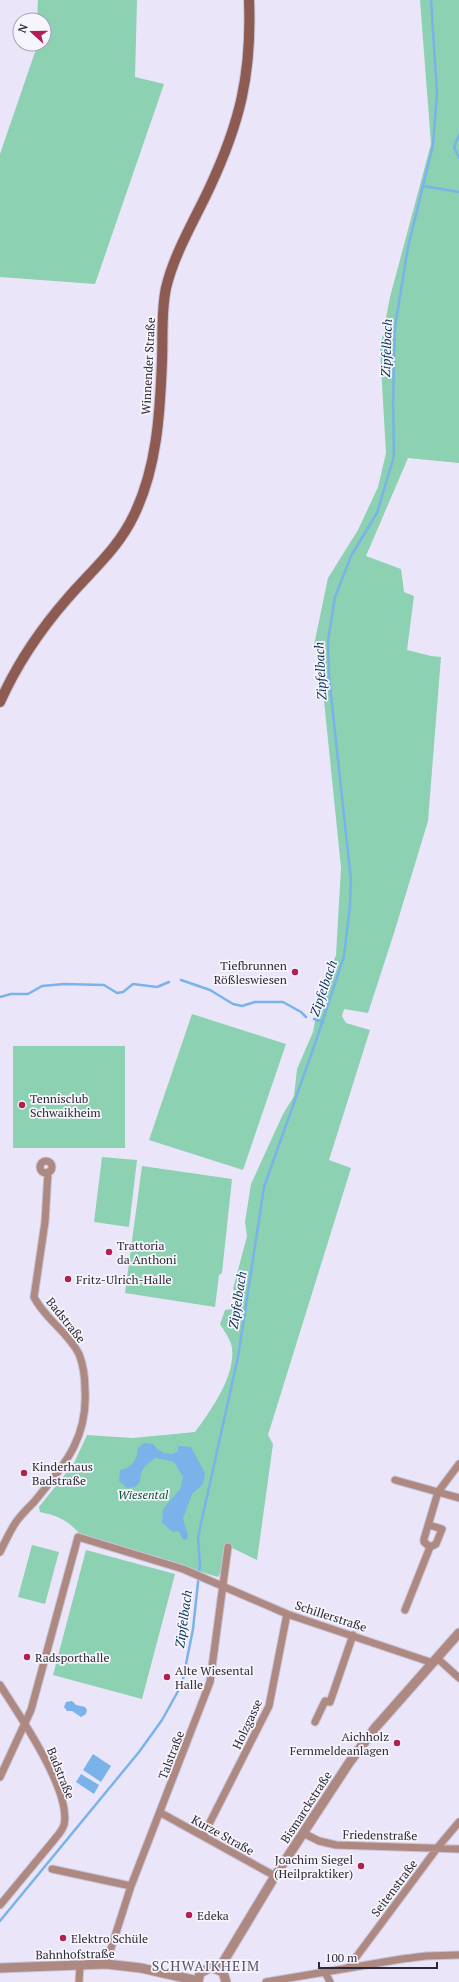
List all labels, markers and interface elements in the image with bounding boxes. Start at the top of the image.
north arrow [12,12,52,52]
text: N [15,21,31,35]
street label: Winnender Straße [138,317,158,415]
water label: Zipfelbach [376,319,396,377]
water label: Zipfelbach [309,641,331,701]
place label: Tiefbrunnen Rößleswiesen [214,958,287,987]
water label: Zipfelbach [305,958,341,1018]
marker: Tiefbrunnen Rößleswiesen [290,967,300,977]
place label: Tennisclub Schwaikheim [30,1091,101,1120]
marker: Tennisclub Schwaikheim [17,1100,27,1110]
place label: Trattoria da Anthoni [117,1238,177,1267]
marker: Trattoria da Anthoni [104,1247,114,1257]
water label: Zipfelbach [224,1270,250,1330]
place label: Fritz-Ulrich-Halle [76,1272,172,1287]
marker: Fritz-Ulrich-Halle [63,1274,73,1284]
street label: Badstraße [43,1294,89,1346]
place label: Kinderhaus Badstraße [32,1459,93,1488]
marker: Kinderhaus Badstraße [19,1468,29,1478]
park label: Wiesental [118,1487,169,1502]
water label: Zipfelbach [170,1589,196,1649]
street label: Schillerstraße [293,1597,369,1635]
place label: Radsporthalle [35,1650,109,1665]
marker: Radsporthalle [22,1652,32,1662]
place label: Alte Wiesental Halle [175,1663,254,1692]
marker: Alte Wiesental Halle [162,1672,172,1682]
street label: Holzgasse [229,1697,265,1751]
street label: Talstraße [155,1729,187,1781]
place label: Aichholz Fernmeldeanlagen [290,1729,389,1758]
marker: Aichholz Fernmeldeanlagen [392,1738,402,1748]
street label: Badstraße [44,1745,78,1801]
street label: Bismarckstraße [277,1768,335,1846]
street label: Kurze Straße [189,1812,257,1858]
street label: Friedenstraße [343,1827,417,1843]
place label: Joachim Siegel (Heilpraktiker) [274,1852,353,1881]
street label: Seitenstraße [368,1856,420,1920]
marker: Joachim Siegel (Heilpraktiker) [356,1861,366,1871]
place label: Edeka [197,1908,229,1923]
marker: Edeka [184,1910,194,1920]
place label: Elektro Schüle [71,1931,148,1946]
marker: Elektro Schüle [58,1933,68,1943]
scale bar [319,1944,437,1970]
street label: Bahnhofstraße [35,1946,115,1962]
text: 100 m [325,1950,358,1965]
district label: SCHWAIKHEIM [152,1956,260,1975]

